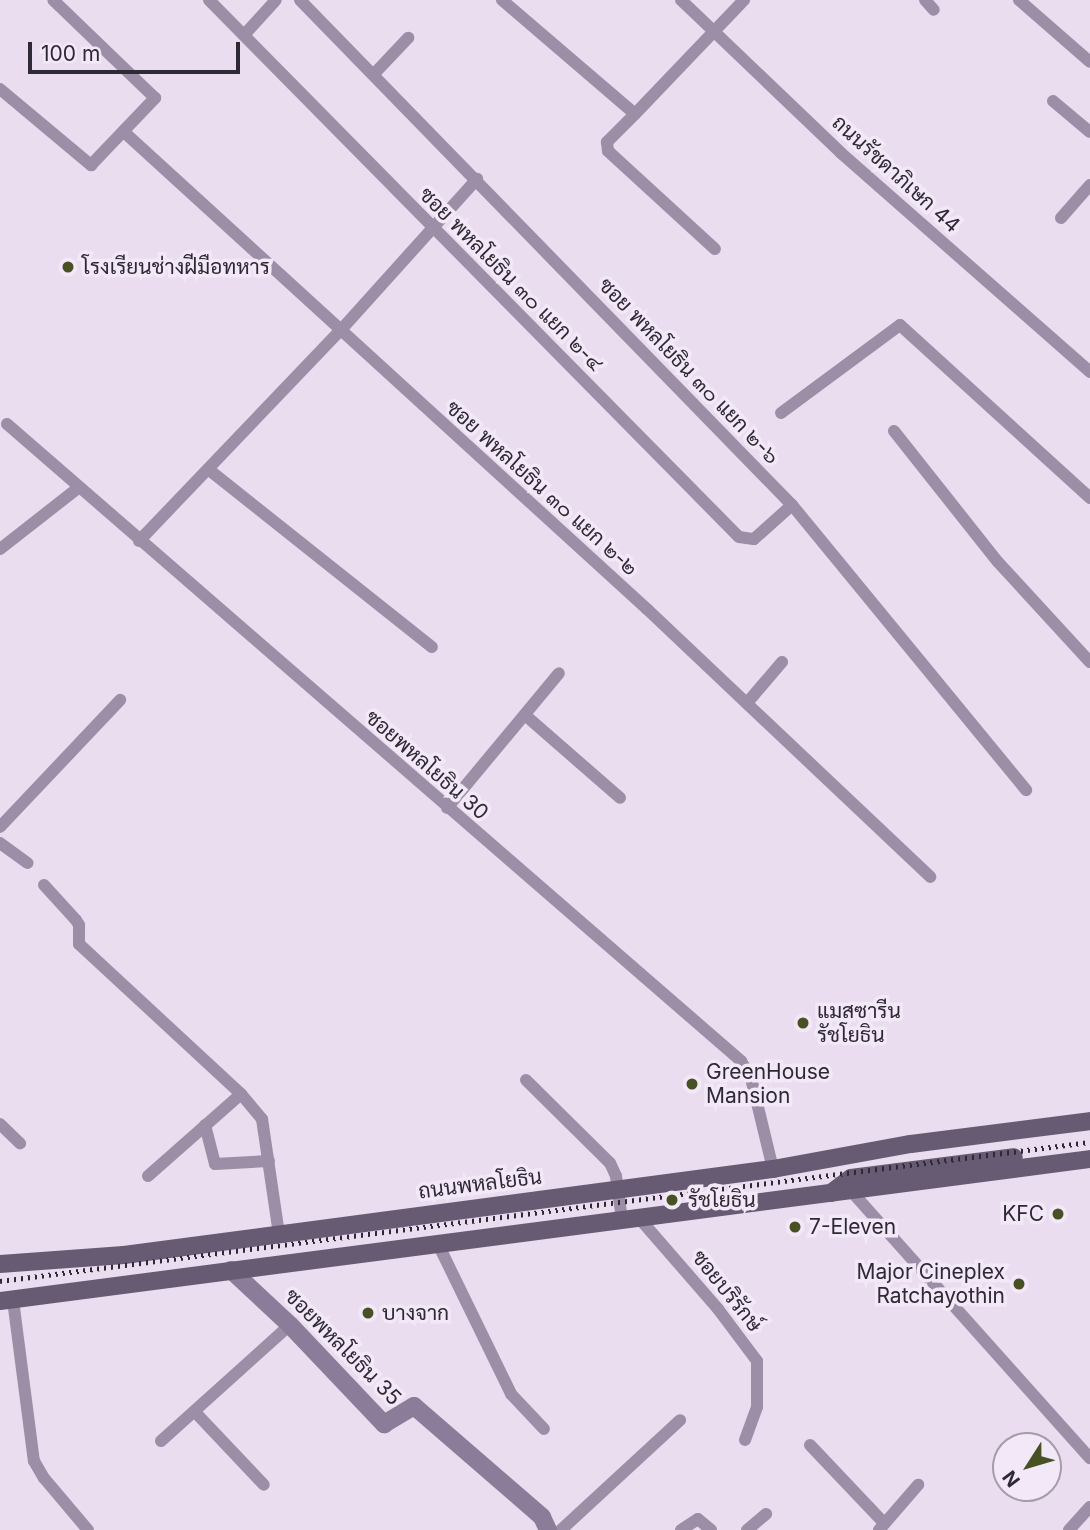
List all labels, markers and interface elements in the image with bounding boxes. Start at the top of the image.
scale bar [32,28,243,72]
text: 100 m [41,41,100,66]
street label: ถนนรัชดาภิเษก 44 [827,110,965,238]
street label: ซอย พหลโยธิน ๓๐ แยก ๒-๔ [414,182,608,376]
place label: โรงเรียนช่างฝีมือทหาร [82,254,270,280]
marker: โรงเรียนช่างฝีมือทหาร [60,259,76,275]
street label: ซอย พหลโยธิน ๓๐ แยก ๒-๖ [593,273,785,469]
street label: ซอย พหลโยธิน ๓๐ แยก ๒-๒ [441,395,643,581]
street label: ซอยพหลโยธิน 30 [360,705,494,825]
place label: แมสซารีน รัชโยธิน [817,998,901,1048]
marker: แมสซารีน รัชโยธิน [795,1015,811,1031]
place label: GreenHouse Mansion [706,1059,830,1109]
marker: GreenHouse Mansion [684,1076,700,1092]
street label: ถนนพหลโยธิน [417,1164,543,1204]
place label: รัชโยธิน [688,1187,756,1213]
marker: รัชโยธิน [662,1190,682,1210]
place label: KFC [1002,1201,1044,1227]
marker: KFC [1050,1206,1066,1222]
place label: 7-Eleven [809,1214,896,1240]
marker: 7-Eleven [787,1219,803,1235]
street label: ซอยบริรักษ์ [687,1245,767,1337]
place label: Major Cineplex Ratchayothin [856,1259,1005,1309]
marker: Major Cineplex Ratchayothin [1011,1276,1027,1292]
street label: ซอยพหลโยธิน 35 [280,1284,406,1410]
place label: บางจาก [382,1300,449,1326]
marker: บางจาก [360,1305,376,1321]
north arrow [992,1432,1062,1502]
text: N [998,1466,1025,1491]

